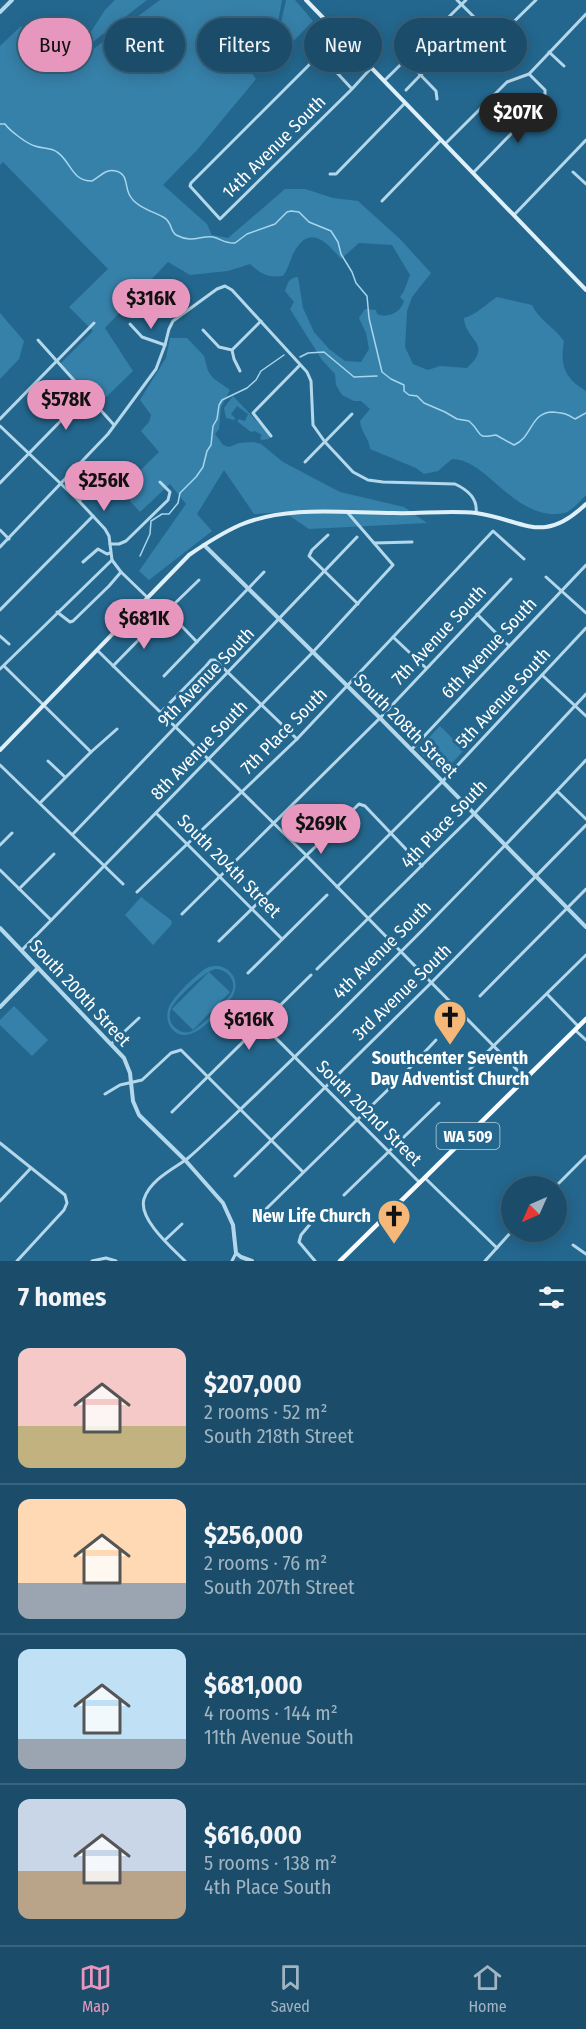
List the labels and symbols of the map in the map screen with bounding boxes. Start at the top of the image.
street label: 14th Avenue South [218,91,330,203]
pin: $207K [476,93,560,144]
pin: $316K [109,279,193,330]
pin: $578K [24,380,108,431]
pin: $256K [62,461,146,512]
street label: 7th Avenue South [387,581,491,689]
street label: 6th Avenue South [437,593,541,703]
pin: $681K [102,599,186,650]
street label: 9th Avenue South [153,623,259,731]
street label: 5th Avenue South [451,643,555,753]
street label: South 208th Street [350,670,463,783]
street label: 7th Place South [236,683,332,779]
street label: 8th Avenue South [146,696,252,804]
street label: 4th Place South [396,775,492,873]
pin: $269K [279,804,363,855]
street label: South 204th Street [173,810,285,922]
street label: 4th Avenue South [328,896,436,1004]
street label: South 200th Street [25,935,135,1051]
street label: 3rd Avenue South [348,939,456,1045]
church icon: Southcenter Seventh Day Adventist Church [432,999,468,1046]
pin: $616K [207,1000,291,1051]
place label: Southcenter Seventh Day Adventist Church [371,1047,529,1090]
street label: South 202nd Street [312,1056,426,1170]
road number: WA 509 [436,1123,500,1149]
north arrow [501,1176,567,1242]
church icon: New Life Church [376,1198,412,1245]
place label: New Life Church [252,1205,371,1227]

